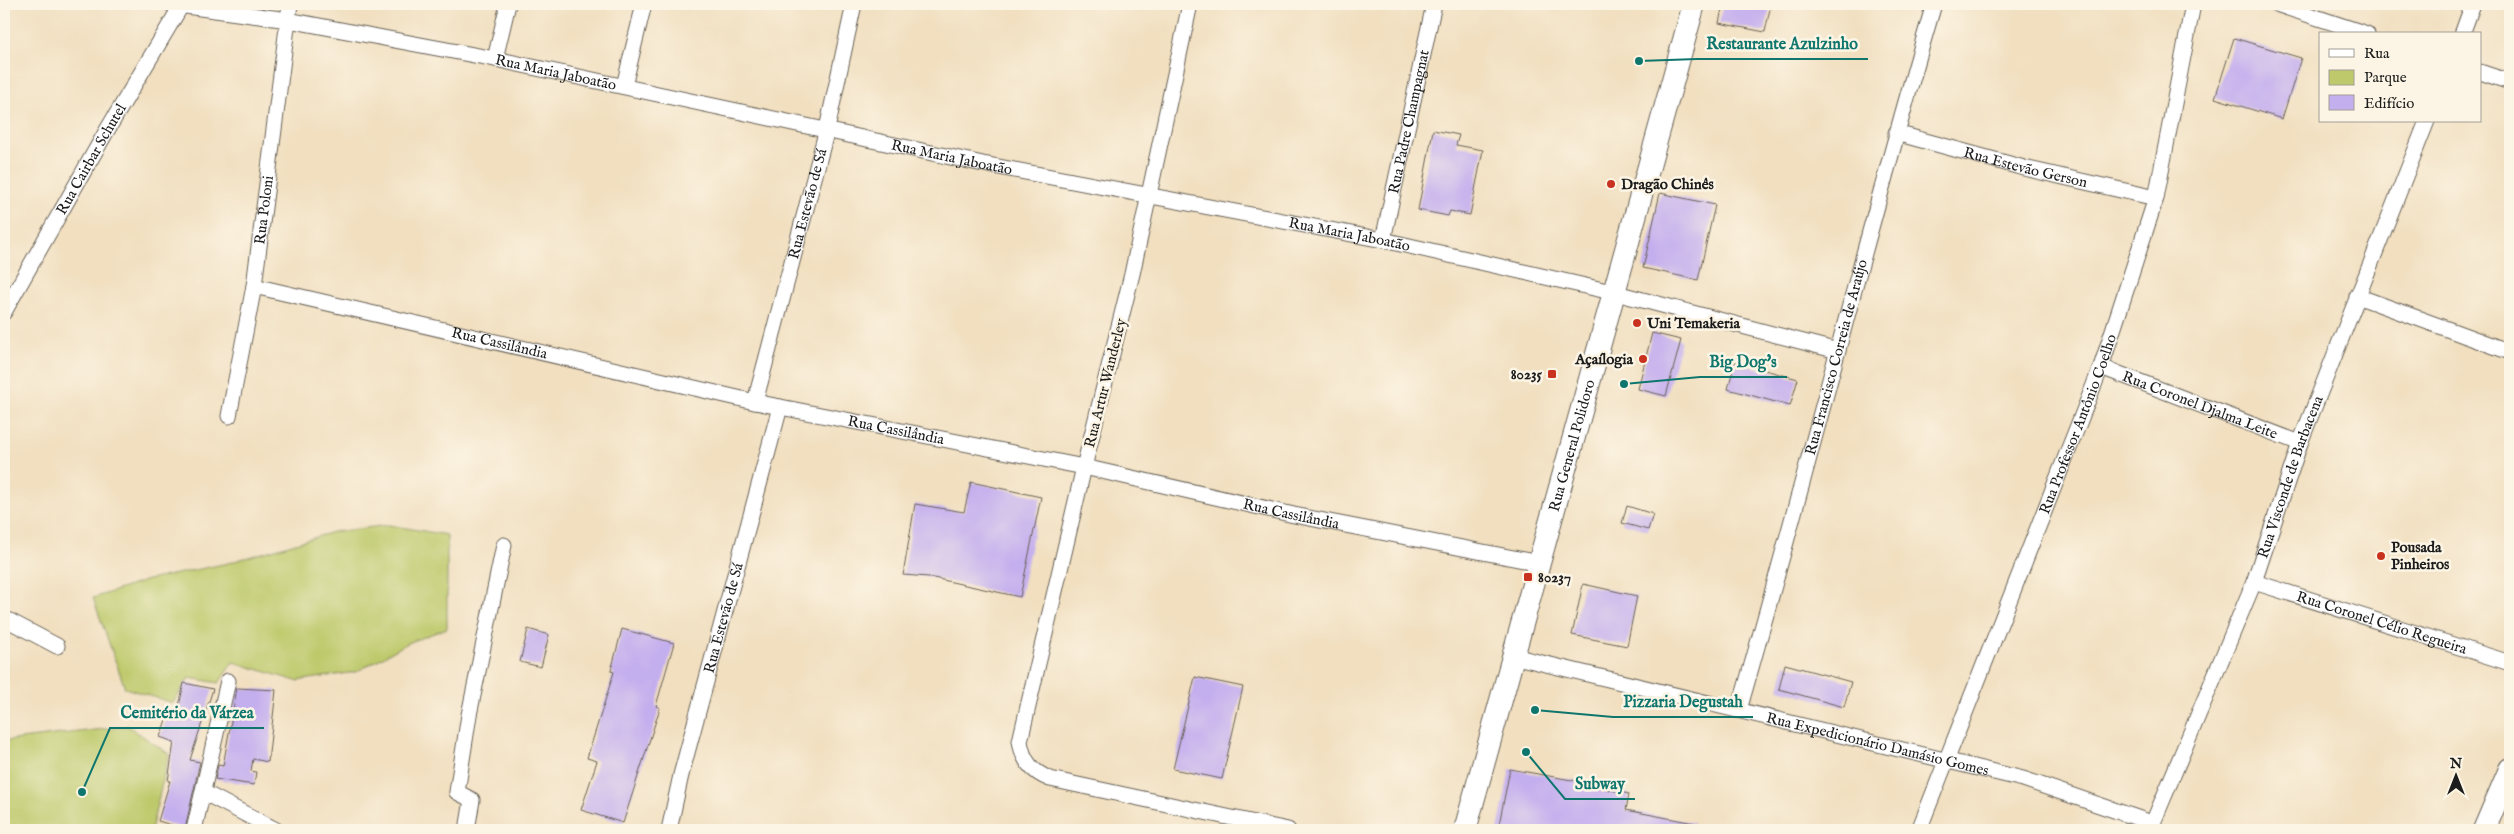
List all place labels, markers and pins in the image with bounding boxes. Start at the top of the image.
callout: Restaurante Azulzinho [1697,28,1868,59]
place label: Dragão Chinês [1621,175,1715,194]
marker: Dragão Chinês [1605,178,1617,190]
place label: Uni Temakeria [1646,314,1741,333]
marker: Uni Temakeria [1631,317,1643,329]
callout: Big Dog's [1700,346,1787,377]
place label: Açaílogia [1574,350,1634,369]
marker: Açaílogia [1637,353,1649,365]
place label: 80235 [1511,365,1543,384]
marker: 80235 [1546,368,1558,380]
place label: Pousada Pinheiros [2391,538,2450,574]
marker: Pousada Pinheiros [2375,550,2387,562]
place label: 80237 [1538,568,1571,587]
marker: 80237 [1522,571,1534,583]
callout: Pizzaria Degustah [1613,686,1753,717]
callout: Cemitério da Várzea [110,697,264,728]
callout: Subway [1565,768,1635,799]

